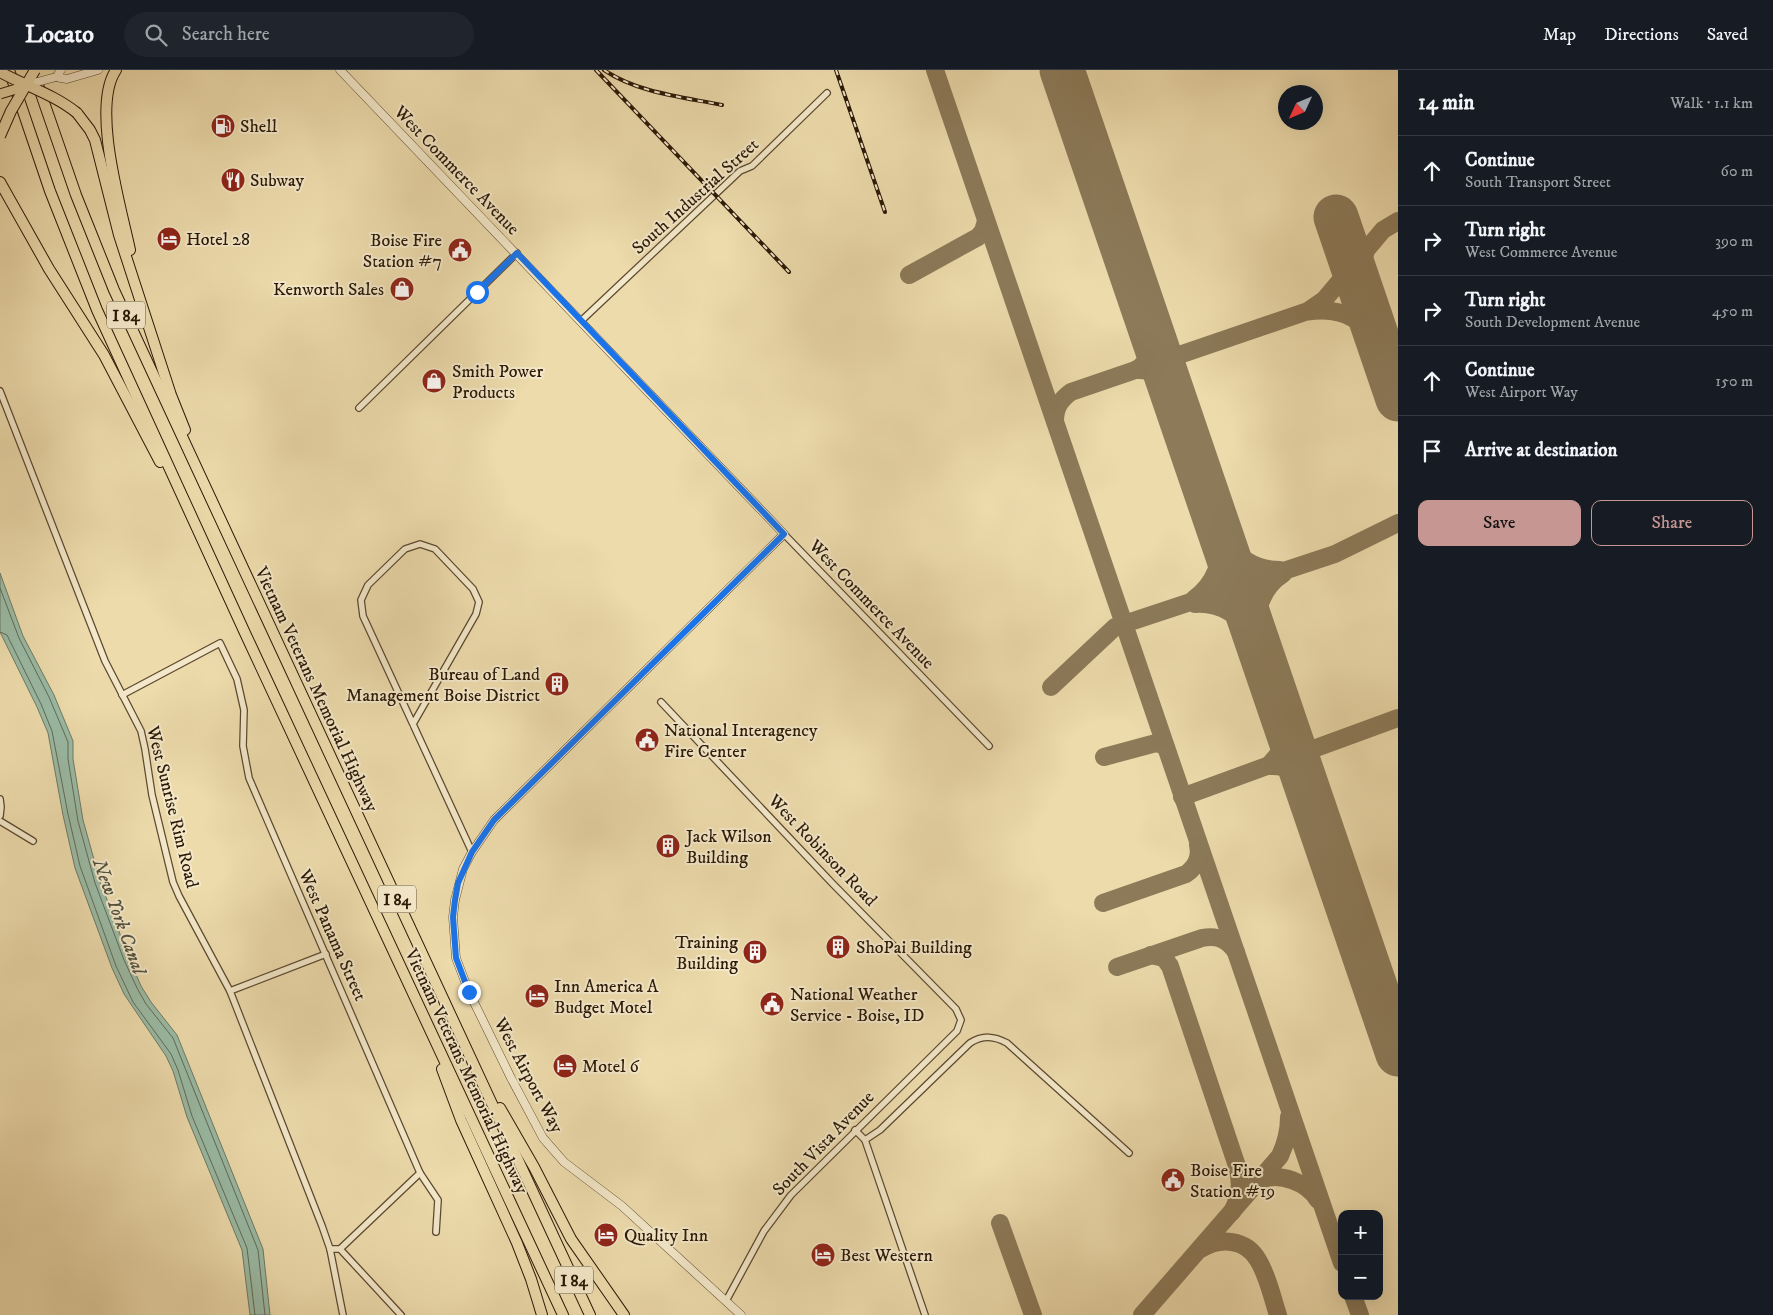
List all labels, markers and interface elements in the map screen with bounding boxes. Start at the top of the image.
search box [124,12,474,57]
text: Locato [25,20,94,50]
icon: search [142,21,170,49]
text: Search here [182,23,270,46]
text: Map [1543,24,1576,46]
text: Directions [1604,24,1679,46]
text: Saved [1707,24,1748,46]
north arrow [1278,85,1323,130]
text: 14 min [1418,90,1474,116]
text: Walk · 1.1 km [1670,93,1753,113]
street label: West Commerce Avenue [388,101,524,240]
fuel station icon: Shell [210,113,236,139]
place label: Shell [240,116,278,138]
street label: South Industrial Street [628,134,764,259]
text: Continue [1465,149,1535,172]
icon: ahead [1418,157,1446,185]
text: 60 m [1721,161,1753,181]
restaurant icon: Subway [220,167,246,193]
place label: Subway [250,170,305,192]
text: South Transport Street [1465,172,1611,192]
text: Turn right [1465,219,1545,242]
hotel icon: Hotel 28 [156,226,182,252]
icon: right [1418,227,1446,255]
place label: Hotel 28 [186,229,250,251]
place label: Boise Fire Station #7 [363,230,442,273]
text: 390 m [1715,231,1753,251]
public building icon: Boise Fire Station #7 [447,237,473,263]
text: West Commerce Avenue [1465,242,1617,262]
shop icon: Kenworth Sales [389,276,415,302]
place label: Kenworth Sales [273,279,384,301]
route start [466,281,489,304]
text: Turn right [1465,289,1545,312]
icon: right [1418,297,1446,325]
text: 450 m [1712,301,1753,321]
road number: I 84 [107,302,145,328]
text: South Development Avenue [1465,312,1640,332]
text: Continue [1465,359,1535,382]
place label: Smith Power Products [452,361,543,404]
icon: ahead [1418,367,1446,395]
shop icon: Smith Power Products [421,368,447,394]
text: 150 m [1715,371,1753,391]
text: West Airport Way [1465,382,1578,402]
icon: arrive [1418,437,1446,465]
text: Arrive at destination [1465,439,1617,462]
button: Save [1418,500,1581,546]
button: Share [1591,500,1753,546]
street label: West Commerce Avenue [803,535,939,674]
street label: Vietnam Veterans Memorial Highway [249,563,383,816]
place label: Bureau of Land Management Boise District [346,664,540,707]
building icon: Bureau of Land Management Boise District [544,671,570,697]
place label: National Interagency Fire Center [664,720,818,763]
street label: West Sunrise Rim Road [141,723,203,891]
public building icon: National Interagency Fire Center [634,727,660,753]
street label: West Robinson Road [763,789,881,911]
place label: Jack Wilson Building [684,826,772,869]
building icon: Jack Wilson Building [655,833,681,859]
water label: New York Canal [87,855,151,979]
street label: West Panama Street [293,865,371,1005]
road number: I 84 [378,886,416,912]
place label: Training Building [675,932,738,975]
building icon: ShoPai Building [825,934,851,960]
place label: ShoPai Building [856,937,972,959]
building icon: Training Building [742,939,768,965]
street label: Vietnam Veterans Memorial Highway [399,945,533,1198]
place label: Inn America A Budget Motel [554,976,659,1019]
route end [458,981,481,1004]
hotel icon: Inn America A Budget Motel [524,983,550,1009]
place label: National Weather Service - Boise, ID [790,984,924,1027]
public building icon: National Weather Service - Boise, ID [759,991,785,1017]
street label: West Airport Way [488,1013,568,1137]
hotel icon: Motel 6 [552,1053,578,1079]
place label: Motel 6 [582,1056,639,1078]
street label: South Vista Avenue [768,1087,879,1201]
place label: Boise Fire Station #19 [1190,1160,1275,1203]
public building icon: Boise Fire Station #19 [1160,1167,1186,1193]
map controls [1338,1210,1383,1300]
button: + [1338,1210,1383,1255]
hotel icon: Quality Inn [593,1222,619,1248]
place label: Quality Inn [624,1225,709,1247]
hotel icon: Best Western [810,1242,836,1268]
place label: Best Western [840,1245,933,1267]
button: − [1338,1255,1383,1300]
road number: I 84 [555,1266,593,1294]

